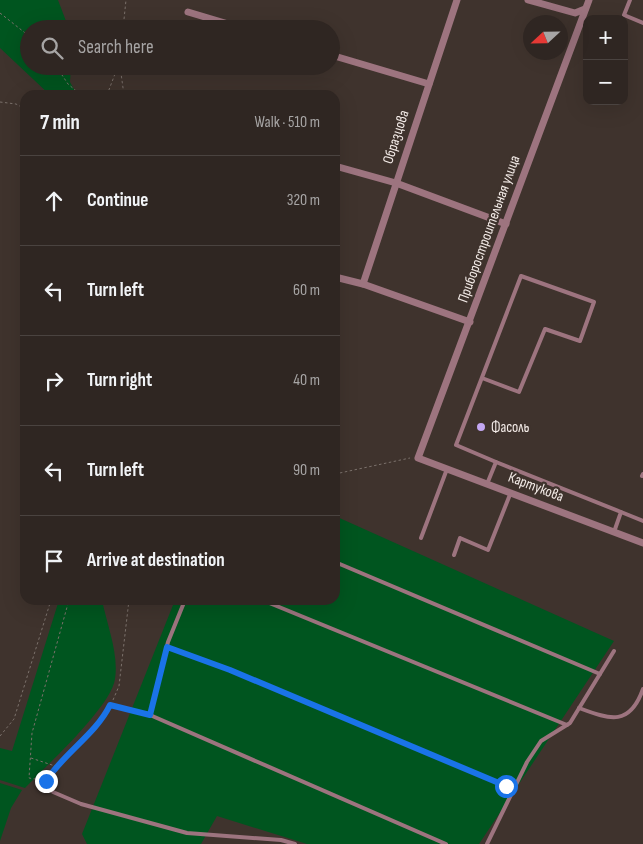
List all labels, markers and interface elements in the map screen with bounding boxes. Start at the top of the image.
north arrow [523,15,568,60]
map controls [583,15,628,105]
button: + [583,15,628,60]
search box [20,20,340,75]
icon: search [38,34,66,62]
text: Search here [78,36,154,59]
button: − [583,60,628,105]
street label: Образцова [378,107,414,166]
text: 7 min [40,110,80,135]
text: Walk · 510 m [255,113,320,132]
street label: Приборостроительная улица [453,152,525,305]
icon: ahead [40,187,68,215]
text: Continue [87,189,148,212]
text: 320 m [287,191,320,210]
icon: left [40,277,68,305]
text: Turn left [87,279,144,302]
text: 60 m [293,281,320,300]
icon: right [40,367,68,395]
text: Turn right [87,369,152,392]
text: 40 m [293,371,320,390]
place label: Фасоль [491,418,530,437]
marker: Фасоль [475,421,487,433]
icon: left [40,457,68,485]
text: Turn left [87,459,144,482]
text: 90 m [293,461,320,480]
street label: Картукова [506,468,567,506]
icon: arrive [40,547,68,575]
text: Arrive at destination [87,549,225,572]
route end [35,770,58,793]
route start [495,775,518,798]

